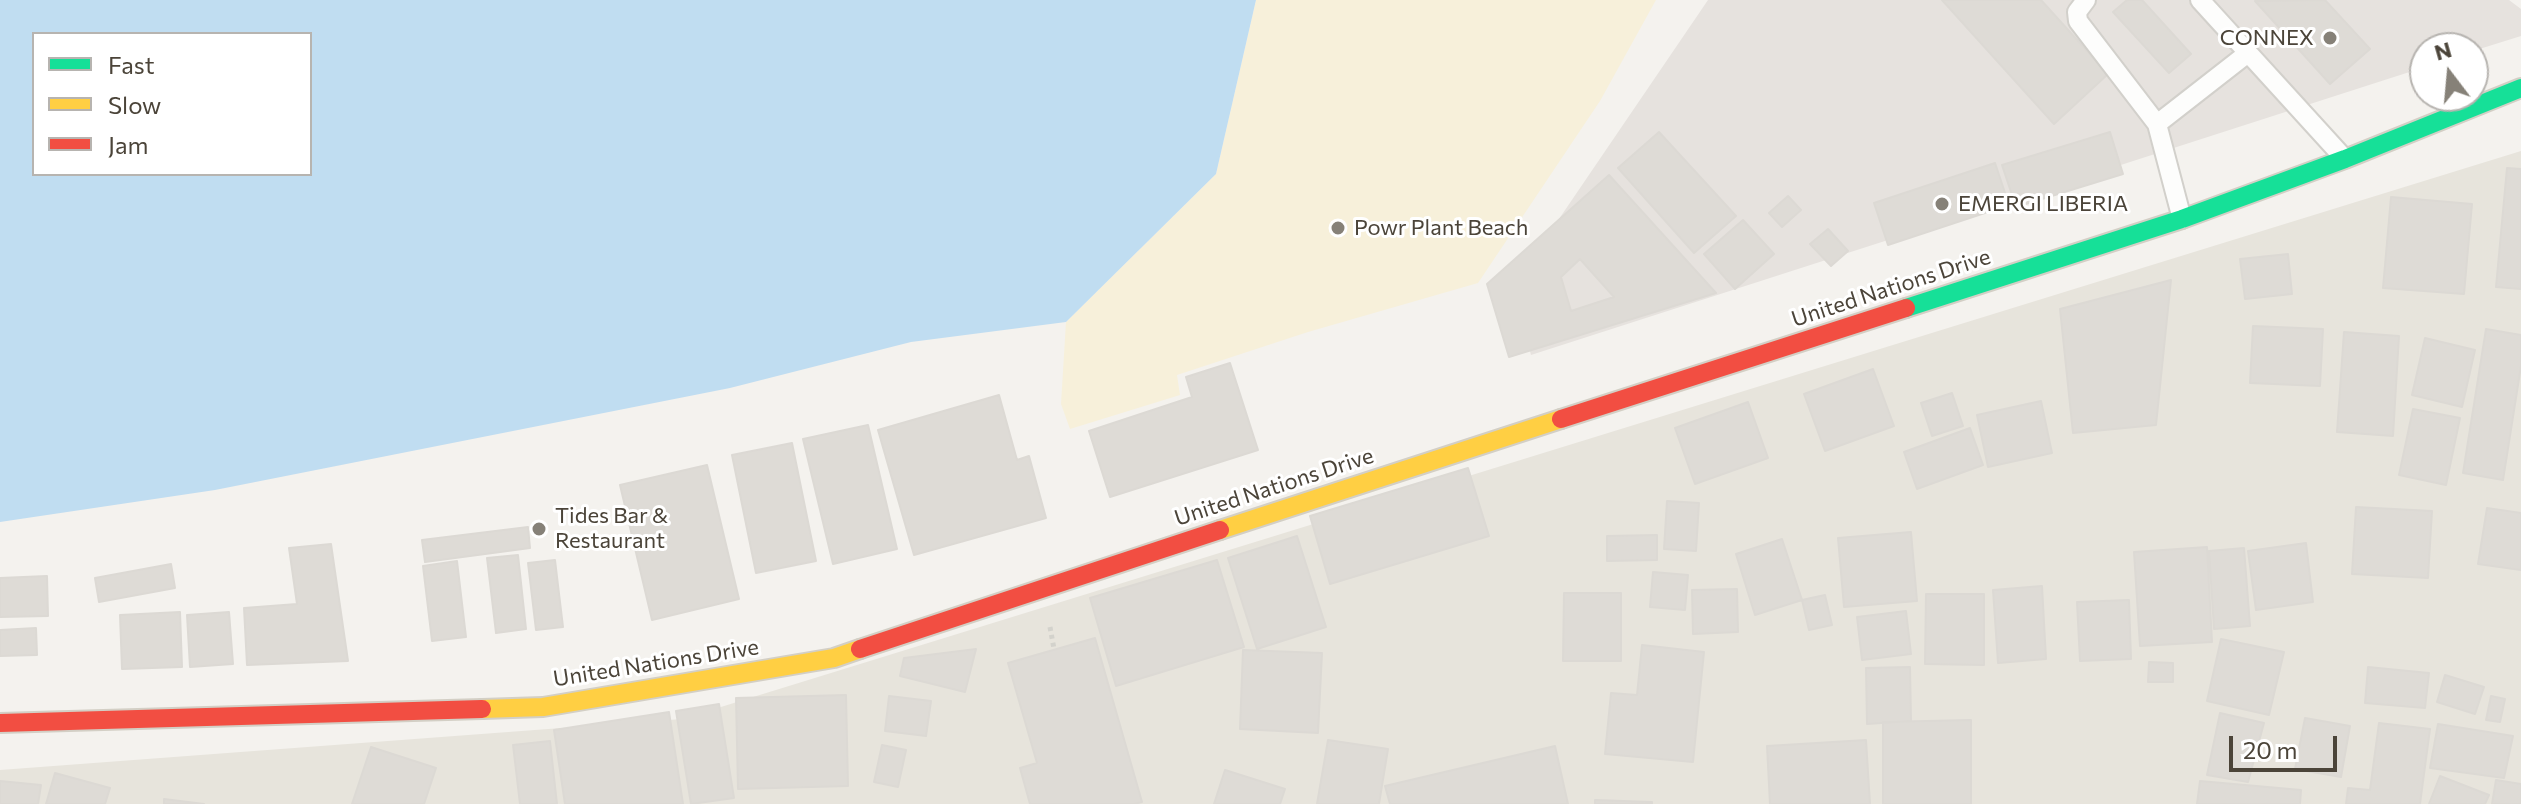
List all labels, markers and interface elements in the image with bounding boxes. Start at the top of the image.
place label: CONNEX [2220,25,2314,51]
marker: CONNEX [2321,29,2339,47]
legend [32,32,312,176]
north arrow [2409,32,2489,112]
text: N [2431,35,2454,66]
text: Fast [108,50,155,79]
text: Slow [108,90,161,119]
text: Jam [108,130,148,159]
place label: EMERGI LIBERIA [1958,191,2128,217]
marker: EMERGI LIBERIA [1933,195,1951,213]
place label: Powr Plant Beach [1354,215,1528,241]
marker: Powr Plant Beach [1329,219,1347,237]
street label: United Nations Drive [1788,243,1994,333]
street label: United Nations Drive [1171,442,1377,532]
place label: Tides Bar & Restaurant [555,503,668,554]
marker: Tides Bar & Restaurant [530,520,548,538]
street label: United Nations Drive [551,634,761,692]
scale bar [2233,720,2341,770]
text: 20 m [2243,735,2297,764]

